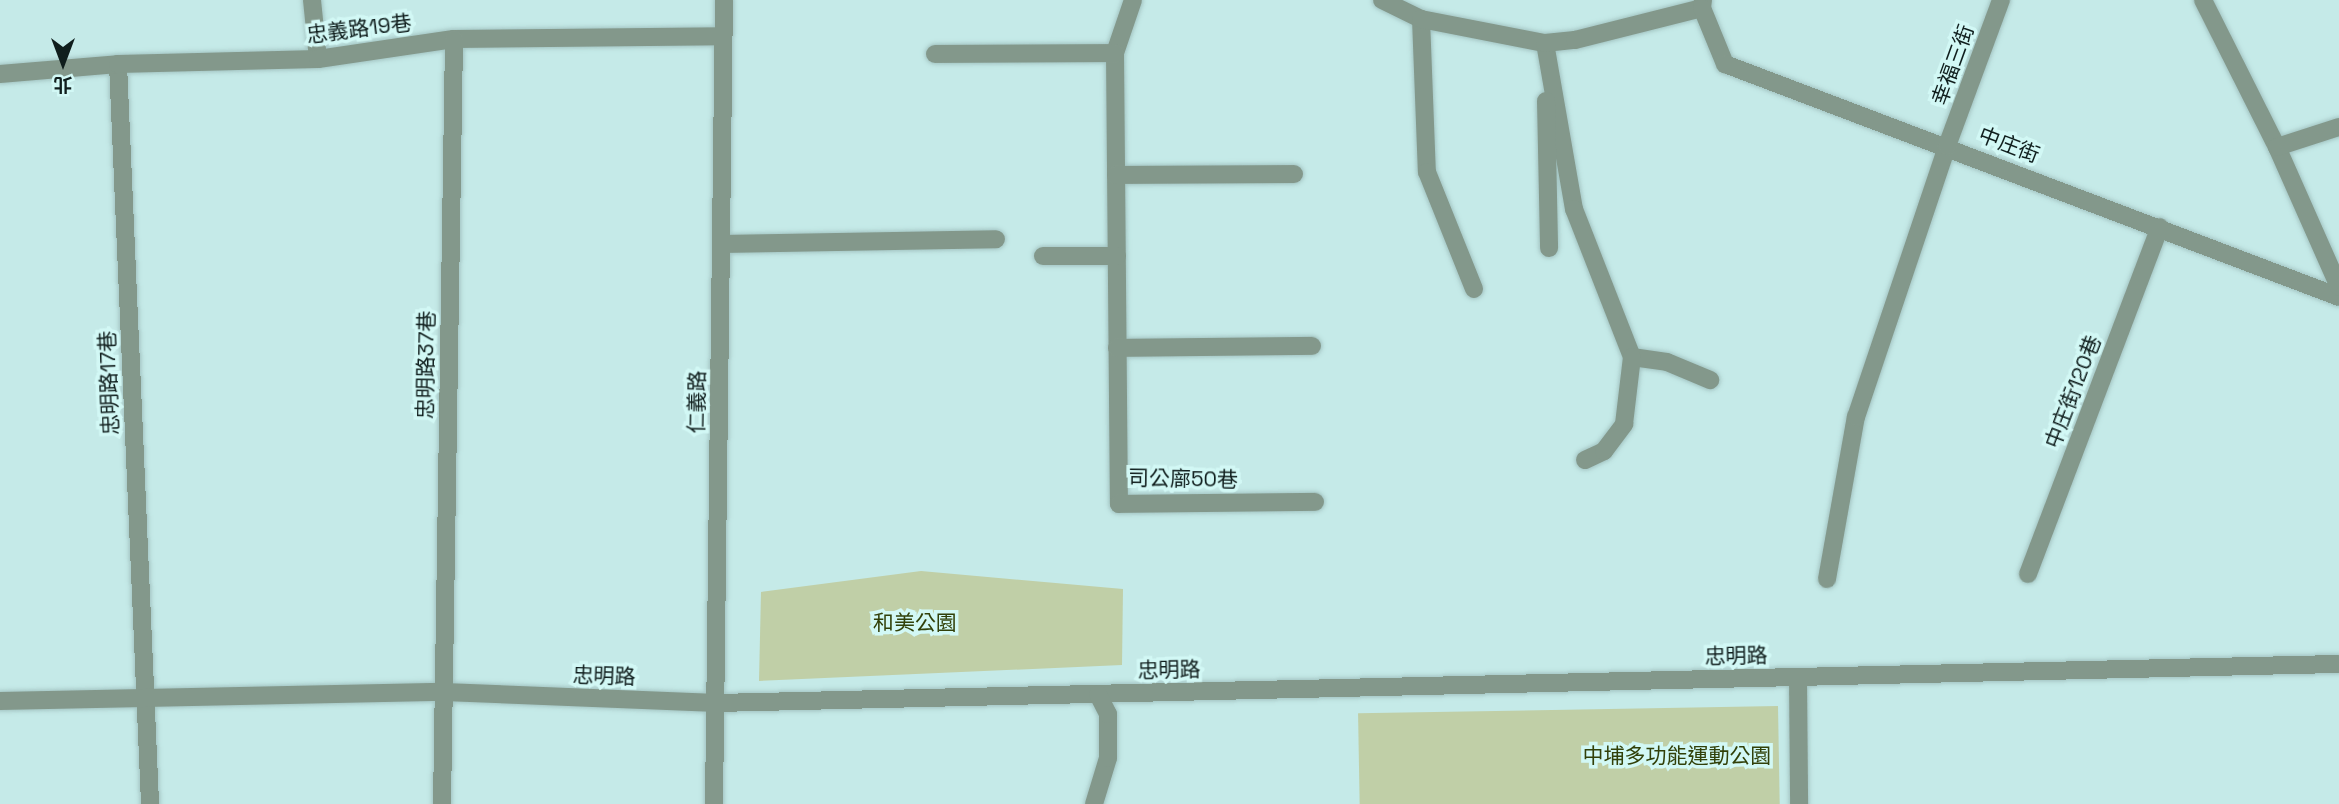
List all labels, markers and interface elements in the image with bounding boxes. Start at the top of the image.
street label: 忠義路19巷 [305,10,413,48]
street label: 幸福三街 [1927,21,1979,109]
north arrow [28,28,98,98]
text: 北 [54,72,73,97]
street label: 中庄街 [1975,122,2043,168]
street label: 忠明路37巷 [412,311,440,419]
street label: 忠明路17巷 [95,330,123,436]
street label: 中庄街120巷 [2040,332,2106,452]
street label: 仁義路 [684,370,710,434]
street label: 司公廍50巷 [1128,465,1238,493]
park label: 和美公園 [873,610,957,636]
street label: 忠明路 [1704,643,1768,669]
street label: 忠明路 [1137,657,1201,683]
street label: 忠明路 [572,662,636,690]
park label: 中埔多功能運動公園 [1583,743,1771,769]

